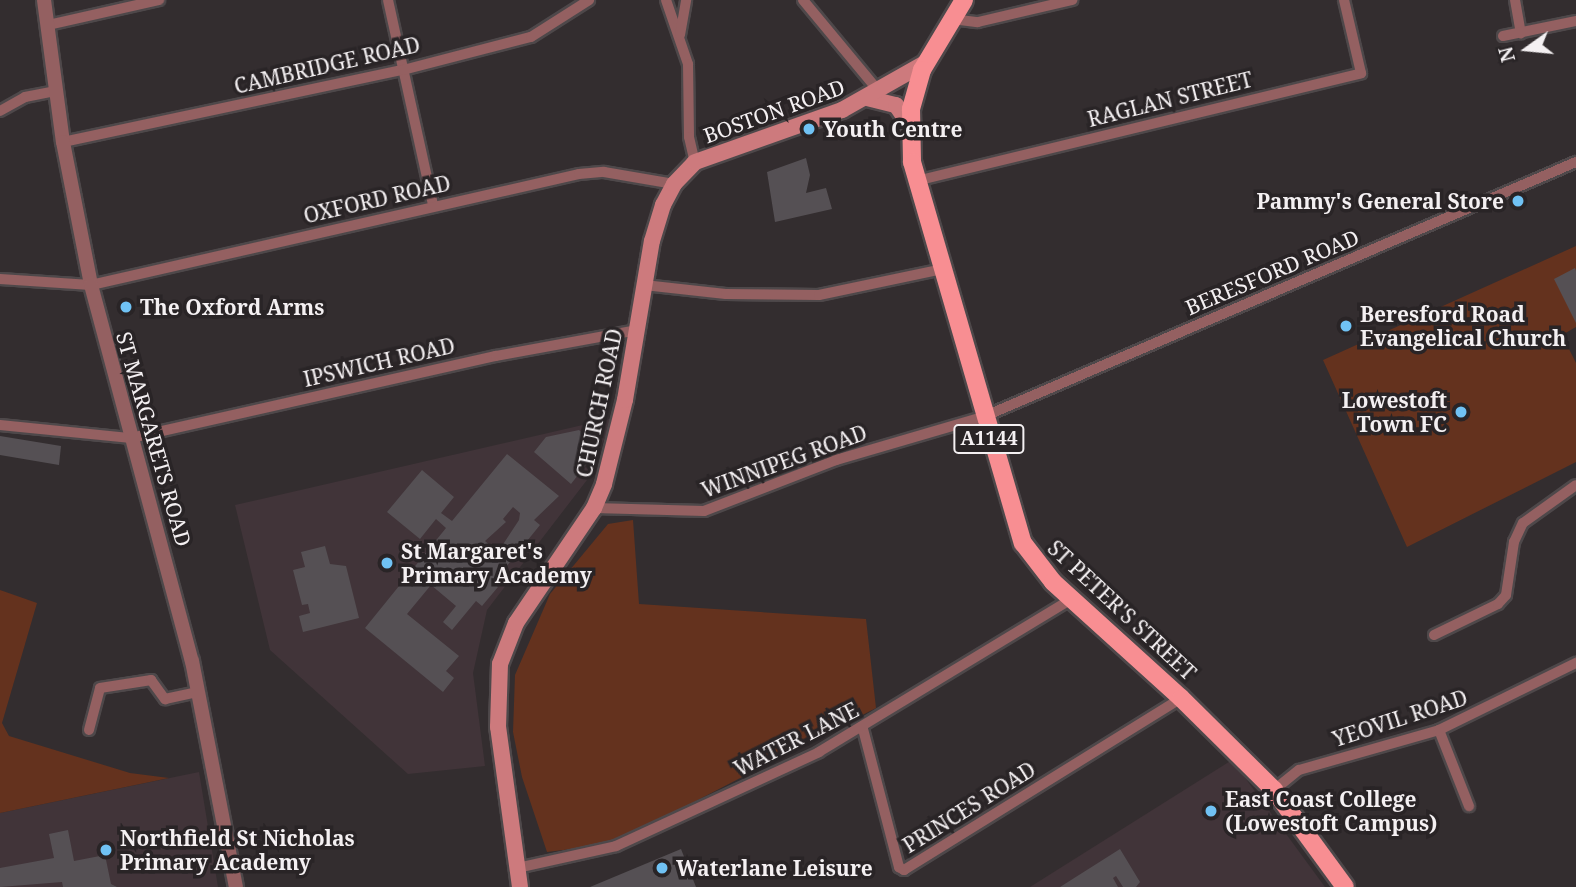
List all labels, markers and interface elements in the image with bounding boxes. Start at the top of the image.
north arrow [1492,14,1562,84]
street label: CAMBRIDGE ROAD [232,31,422,99]
text: N [1492,44,1521,65]
street label: RAGLAN STREET [1085,66,1255,132]
street label: BOSTON ROAD [700,74,848,148]
place label: Youth Centre [823,116,963,142]
marker: Youth Centre [801,121,817,137]
street label: OXFORD ROAD [301,170,453,228]
place label: Pammy's General Store [1256,188,1504,214]
marker: Pammy's General Store [1510,193,1526,209]
street label: BERESFORD ROAD [1181,224,1363,320]
place label: The Oxford Arms [140,294,324,320]
marker: The Oxford Arms [118,299,134,315]
place label: Beresford Road Evangelical Church [1360,301,1566,351]
marker: Beresford Road Evangelical Church [1338,318,1354,334]
street label: CHURCH ROAD [571,326,627,480]
street label: ST MARGARETS ROAD [111,329,197,549]
street label: IPSWICH ROAD [301,332,457,392]
place label: Lowestoft Town FC [1342,387,1447,437]
marker: Lowestoft Town FC [1453,404,1469,420]
street label: WINNIPEG ROAD [698,419,870,503]
road number: A1144 [952,424,1026,454]
street label: ST PETER'S STREET [1043,535,1201,685]
place label: St Margaret's Primary Academy [401,538,592,588]
marker: St Margaret's Primary Academy [379,555,395,571]
street label: YEOVIL ROAD [1329,684,1471,752]
street label: WATER LANE [730,697,862,781]
street label: PRINCES ROAD [898,756,1040,858]
place label: East Coast College (Lowestoft Campus) [1225,786,1437,836]
marker: East Coast College (Lowestoft Campus) [1203,803,1219,819]
place label: Northfield St Nicholas Primary Academy [120,825,355,875]
marker: Northfield St Nicholas Primary Academy [98,842,114,858]
place label: Waterlane Leisure [676,855,873,881]
marker: Waterlane Leisure [654,860,670,876]

